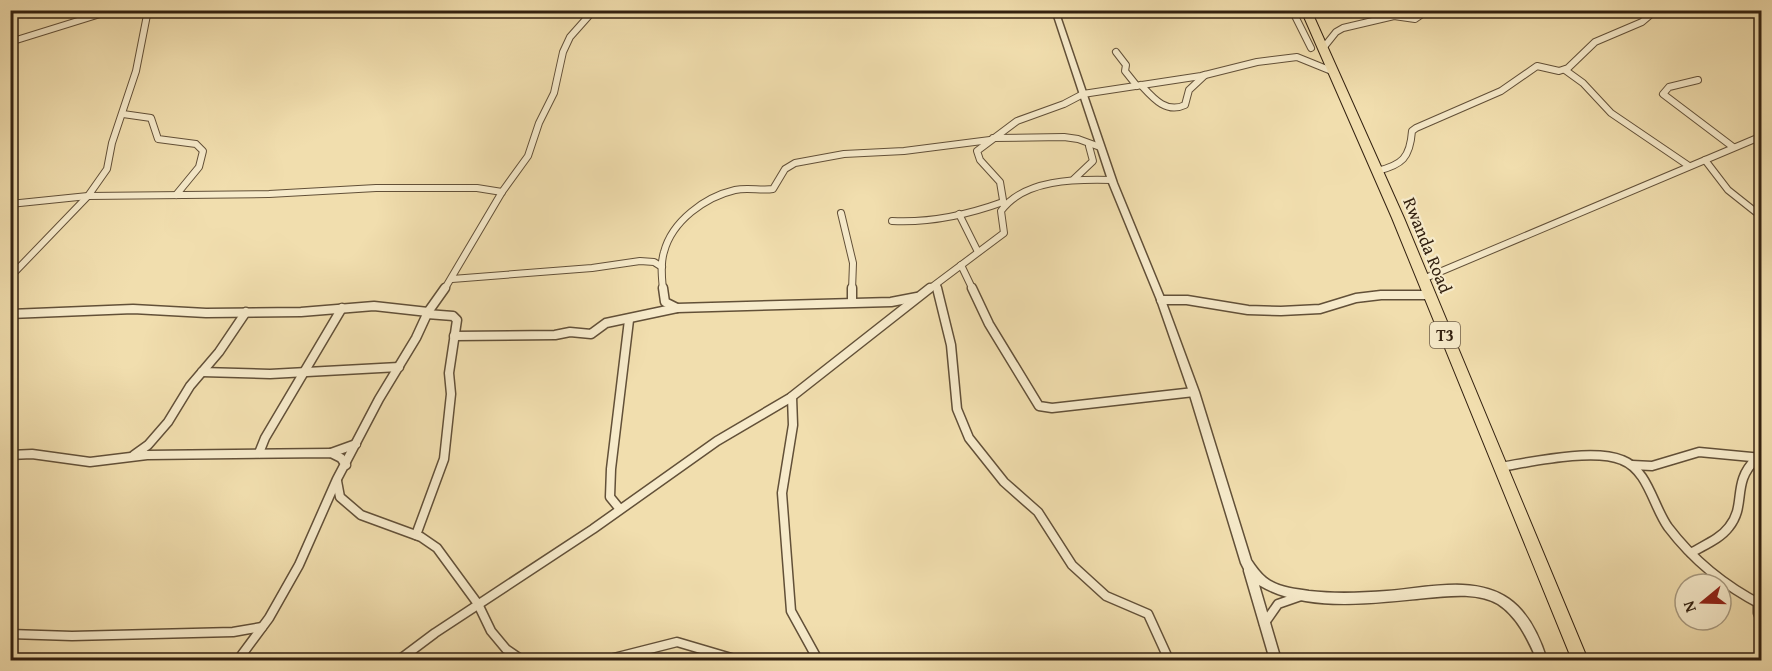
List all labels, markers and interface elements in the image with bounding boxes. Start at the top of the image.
street label: Rwanda Road [1397,193,1460,297]
road number: T3 [1430,322,1460,348]
north arrow [1673,572,1733,632]
text: N [1676,598,1702,616]

